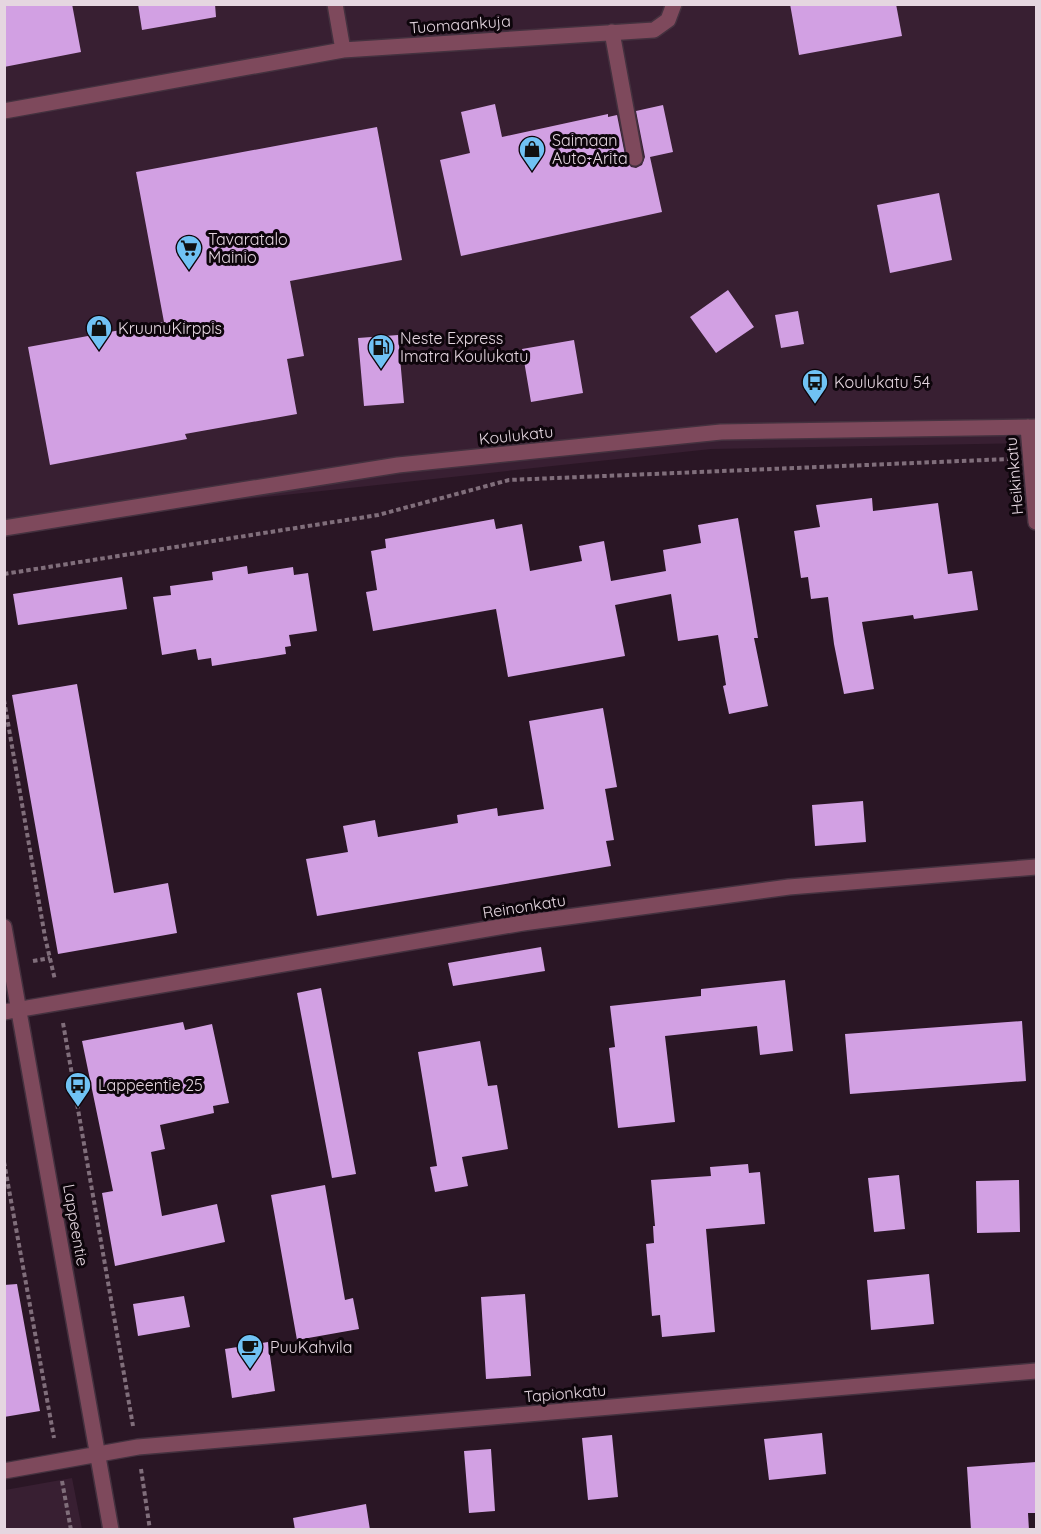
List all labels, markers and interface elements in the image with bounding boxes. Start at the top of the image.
street label: Tuomaankuja [409,10,511,38]
place label: Saimaan Auto-Arita [552,130,628,168]
shop icon: Saimaan Auto-Arita [517,134,547,172]
place label: Tavaratalo Mainio [208,229,288,267]
supermarket icon: Tavaratalo Mainio [174,233,204,271]
shop icon: KruunuKirppis [84,313,114,351]
place label: KruunuKirppis [118,318,222,338]
place label: Neste Express Imatra Koulukatu [400,328,528,366]
fuel station icon: Neste Express Imatra Koulukatu [366,332,396,370]
bus stop icon: Koulukatu 54 [800,367,830,405]
place label: Koulukatu 54 [834,372,930,392]
street label: Koulukatu [478,421,554,449]
street label: Heikinkatu [1001,436,1027,516]
street label: Reinonkatu [481,890,567,922]
bus stop icon: Lappeentie 25 [63,1070,93,1108]
place label: Lappeentie 25 [98,1075,203,1095]
street label: Lappeentie [59,1182,93,1268]
cafe icon: PuuKahvila [235,1332,265,1370]
place label: PuuKahvila [270,1337,352,1357]
street label: Tapionkatu [523,1379,607,1407]

